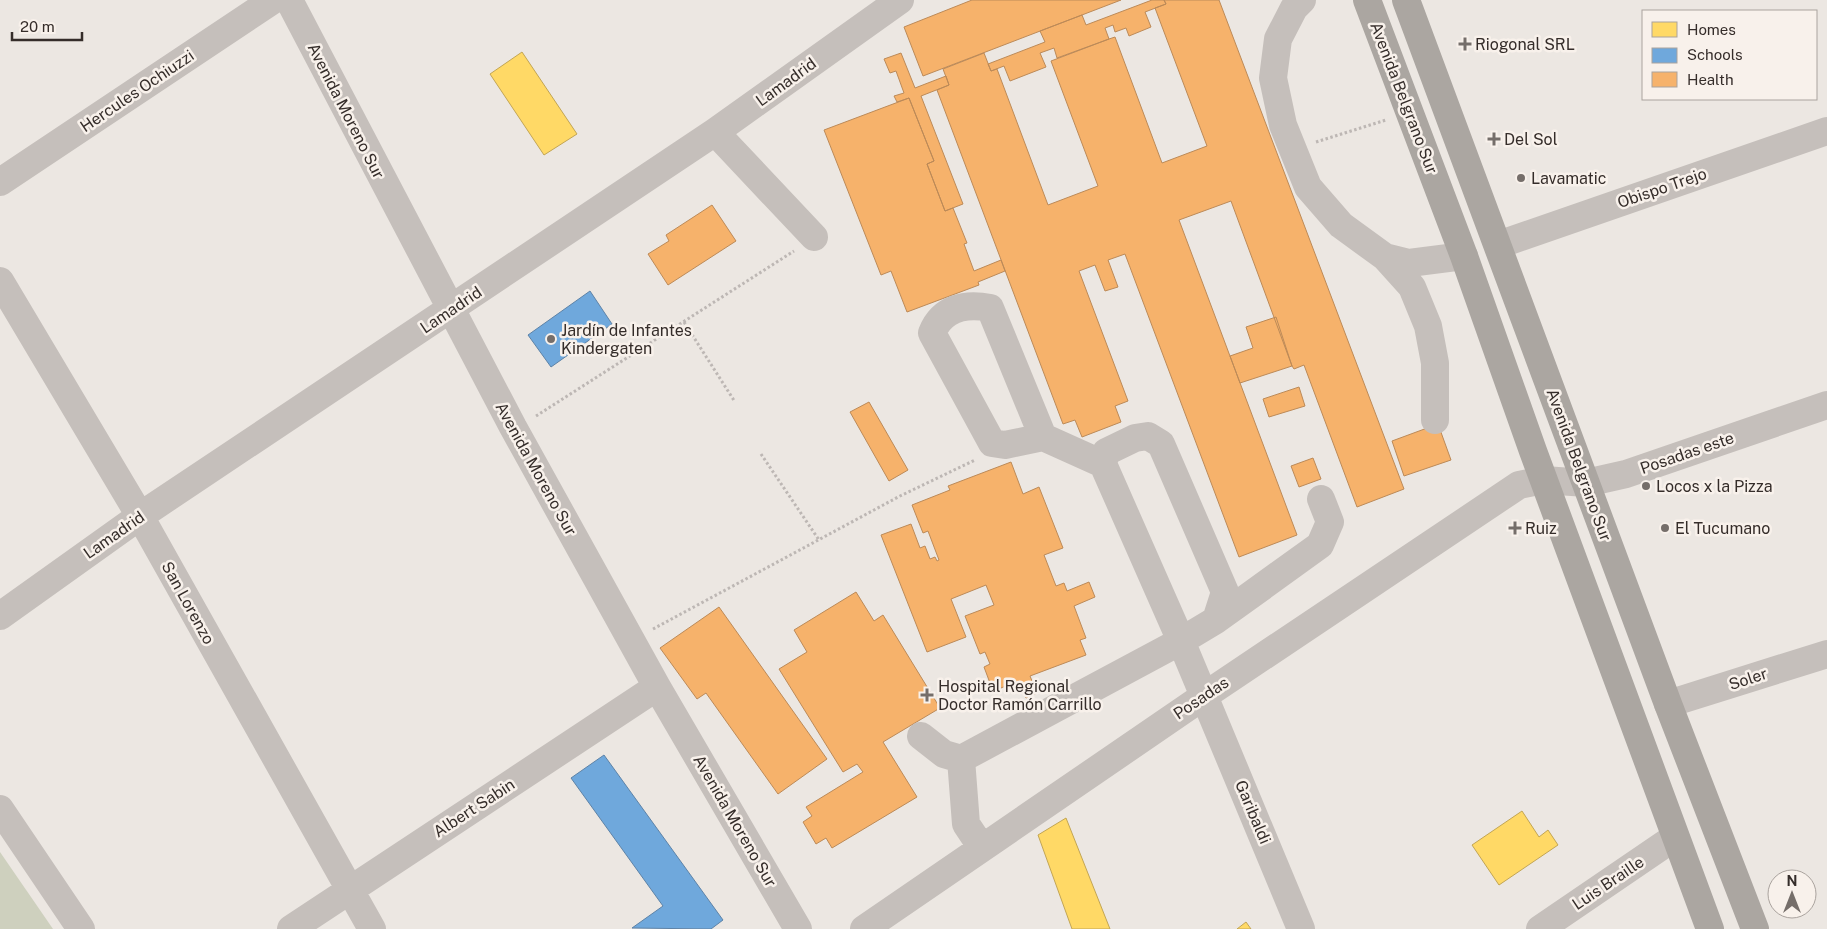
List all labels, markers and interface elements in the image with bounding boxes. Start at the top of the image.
scale bar [12,10,82,42]
legend [1642,10,1817,100]
text: 20 m [20,18,55,35]
street label: Avenida Belgrano Sur [1366,19,1442,177]
text: Homes [1687,21,1736,38]
place label: Riogonal SRL [1475,35,1575,54]
marker: Riogonal SRL [1459,38,1471,50]
street label: Avenida Moreno Sur [304,40,388,182]
street label: Hercules Ochiuzzi [77,46,197,136]
text: Schools [1687,46,1743,63]
street label: Lamadrid [752,54,820,110]
text: Health [1687,71,1734,88]
place label: Del Sol [1504,130,1558,149]
marker: Del Sol [1488,133,1500,145]
street label: Obispo Trejo [1615,164,1709,212]
place label: Lavamatic [1531,169,1606,188]
marker: Lavamatic [1515,172,1527,184]
street label: Lamadrid [417,283,485,337]
place label: Jardín de Infantes Kindergaten [561,321,692,358]
marker: Jardín de Infantes Kindergaten [545,333,557,345]
street label: Avenida Belgrano Sur [1543,386,1615,544]
street label: Avenida Moreno Sur [491,399,581,539]
street label: Posadas este [1638,428,1736,478]
place label: Locos x la Pizza [1656,477,1773,496]
marker: Locos x la Pizza [1640,480,1652,492]
street label: Lamadrid [80,507,148,563]
place label: Ruiz [1525,519,1557,538]
place label: El Tucumano [1675,519,1770,538]
marker: Ruiz [1509,522,1521,534]
marker: El Tucumano [1659,522,1671,534]
street label: San Lorenzo [157,558,219,648]
street label: Soler [1726,664,1770,694]
street label: Posadas [1170,673,1232,723]
place label: Hospital Regional Doctor Ramón Carrillo [938,677,1102,714]
marker: Hospital Regional Doctor Ramón Carrillo [920,688,934,702]
street label: Avenida Moreno Sur [689,751,781,891]
street label: Albert Sabin [430,775,518,841]
street label: Garibaldi [1231,777,1275,847]
street label: Luis Braille [1569,852,1647,914]
north arrow [1767,869,1817,919]
text: N [1787,873,1797,889]

